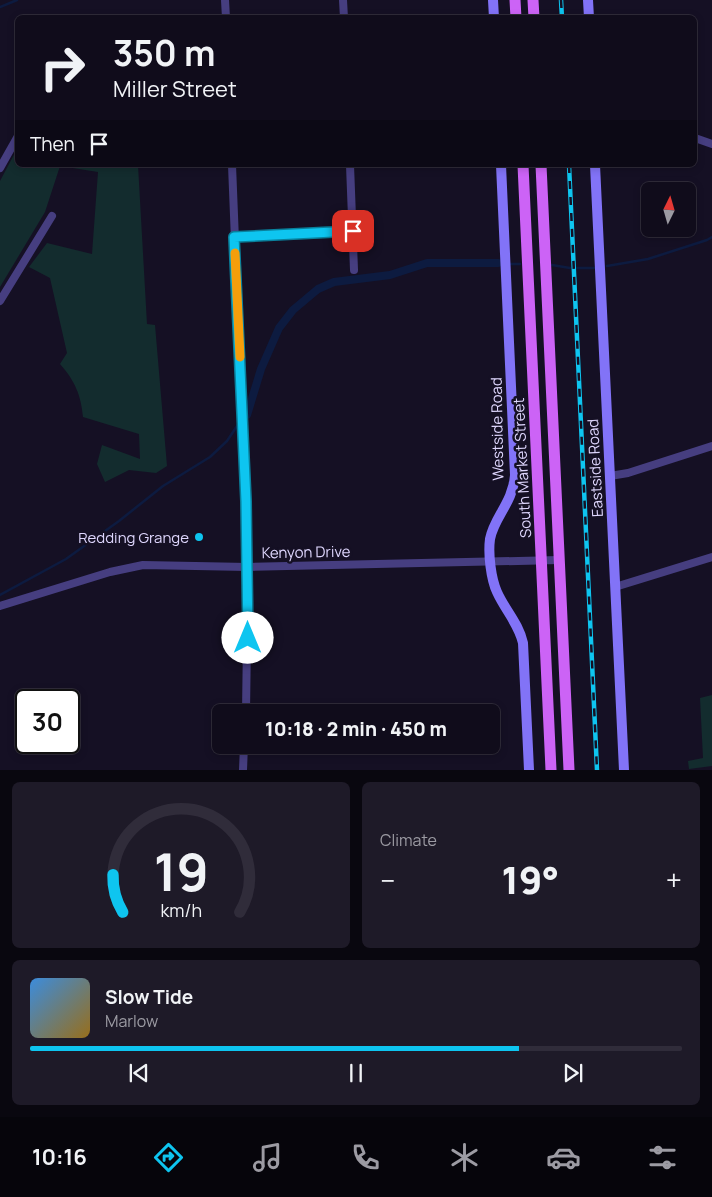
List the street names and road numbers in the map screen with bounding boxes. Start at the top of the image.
street label: Westside Road [486,377,508,481]
street label: South Market Street [508,397,536,539]
street label: Eastside Road [582,418,608,518]
street label: Kenyon Drive [261,541,351,563]

